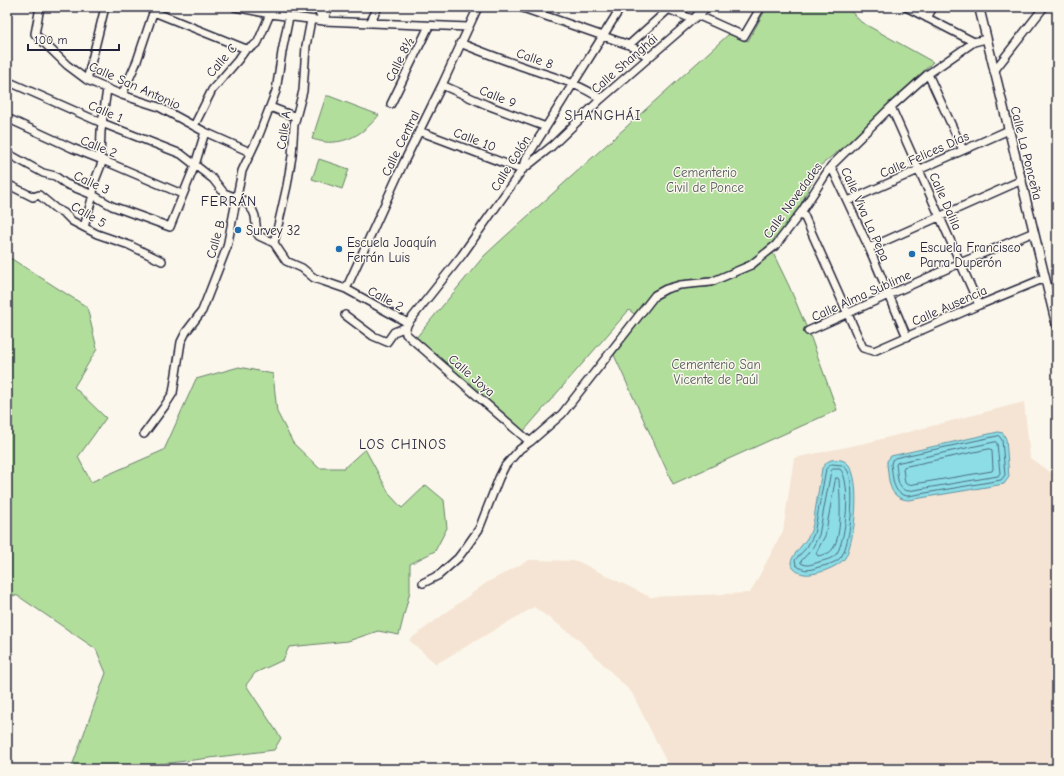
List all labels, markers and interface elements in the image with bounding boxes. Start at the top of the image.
scale bar [28,26,119,52]
street label: Calle Shanghái [588,31,660,96]
text: 100 m [34,33,67,47]
street label: Calle 8½ [382,35,417,84]
street label: Calle C [203,41,240,80]
street label: Calle 8 [514,45,555,72]
street label: Calle San Antonio [87,59,183,112]
street label: Calle 9 [477,82,518,111]
street label: Calle 1 [86,97,125,125]
street label: Calle La Ponceña [1008,105,1045,202]
district label: SHANGHÁI [565,107,641,124]
street label: Calle Central [378,108,423,178]
street label: Calle A [273,109,294,150]
street label: Calle 10 [451,125,498,154]
street label: Calle Felices Días [877,128,971,181]
street label: Calle 2 [78,132,119,161]
street label: Calle Colón [487,133,533,194]
street label: Calle Novedades [760,159,825,241]
park label: Cementerio Civil de Ponce [666,165,744,195]
street label: Calle Viva La Pepa [838,165,893,264]
street label: Calle 3 [71,168,112,197]
street label: Calle Dalila [926,170,965,232]
district label: FERRÁN [201,193,257,210]
street label: Calle 5 [68,198,109,231]
street label: Calle B [203,218,228,260]
place label: Survey 32 [246,223,300,238]
marker: Survey 32 [233,225,243,235]
place label: Escuela Joaquín Ferrán Luis [347,235,437,265]
place label: Escuela Francisco Parra Duperón [920,240,1021,270]
marker: Escuela Joaquín Ferrán Luis [334,244,344,254]
marker: Escuela Francisco Parra Duperón [907,249,917,259]
street label: Calle Alma Sublime [809,267,914,324]
street label: Calle Ausencia [909,282,989,329]
street label: Calle 2 [365,283,406,314]
street label: Calle Joya [445,351,498,400]
park label: Cementerio San Vicente de Paúl [671,357,761,387]
district label: LOS CHINOS [359,436,447,453]

